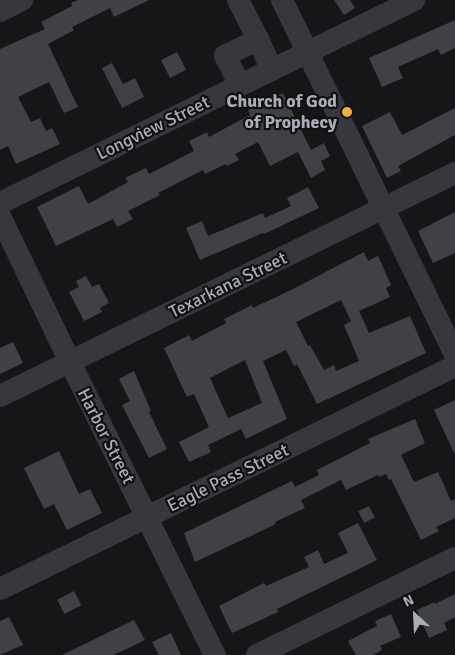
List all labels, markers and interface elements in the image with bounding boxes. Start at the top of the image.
street label: Longview Street [93,91,213,165]
place label: Church of God of Prophecy [226,91,337,134]
marker: Church of God of Prophecy [341,106,353,118]
street label: Texarkana Street [166,247,290,323]
street label: Harbor Street [73,385,139,487]
street label: Eagle Pass Street [164,439,292,517]
north arrow [390,590,440,640]
text: N [400,591,416,611]

